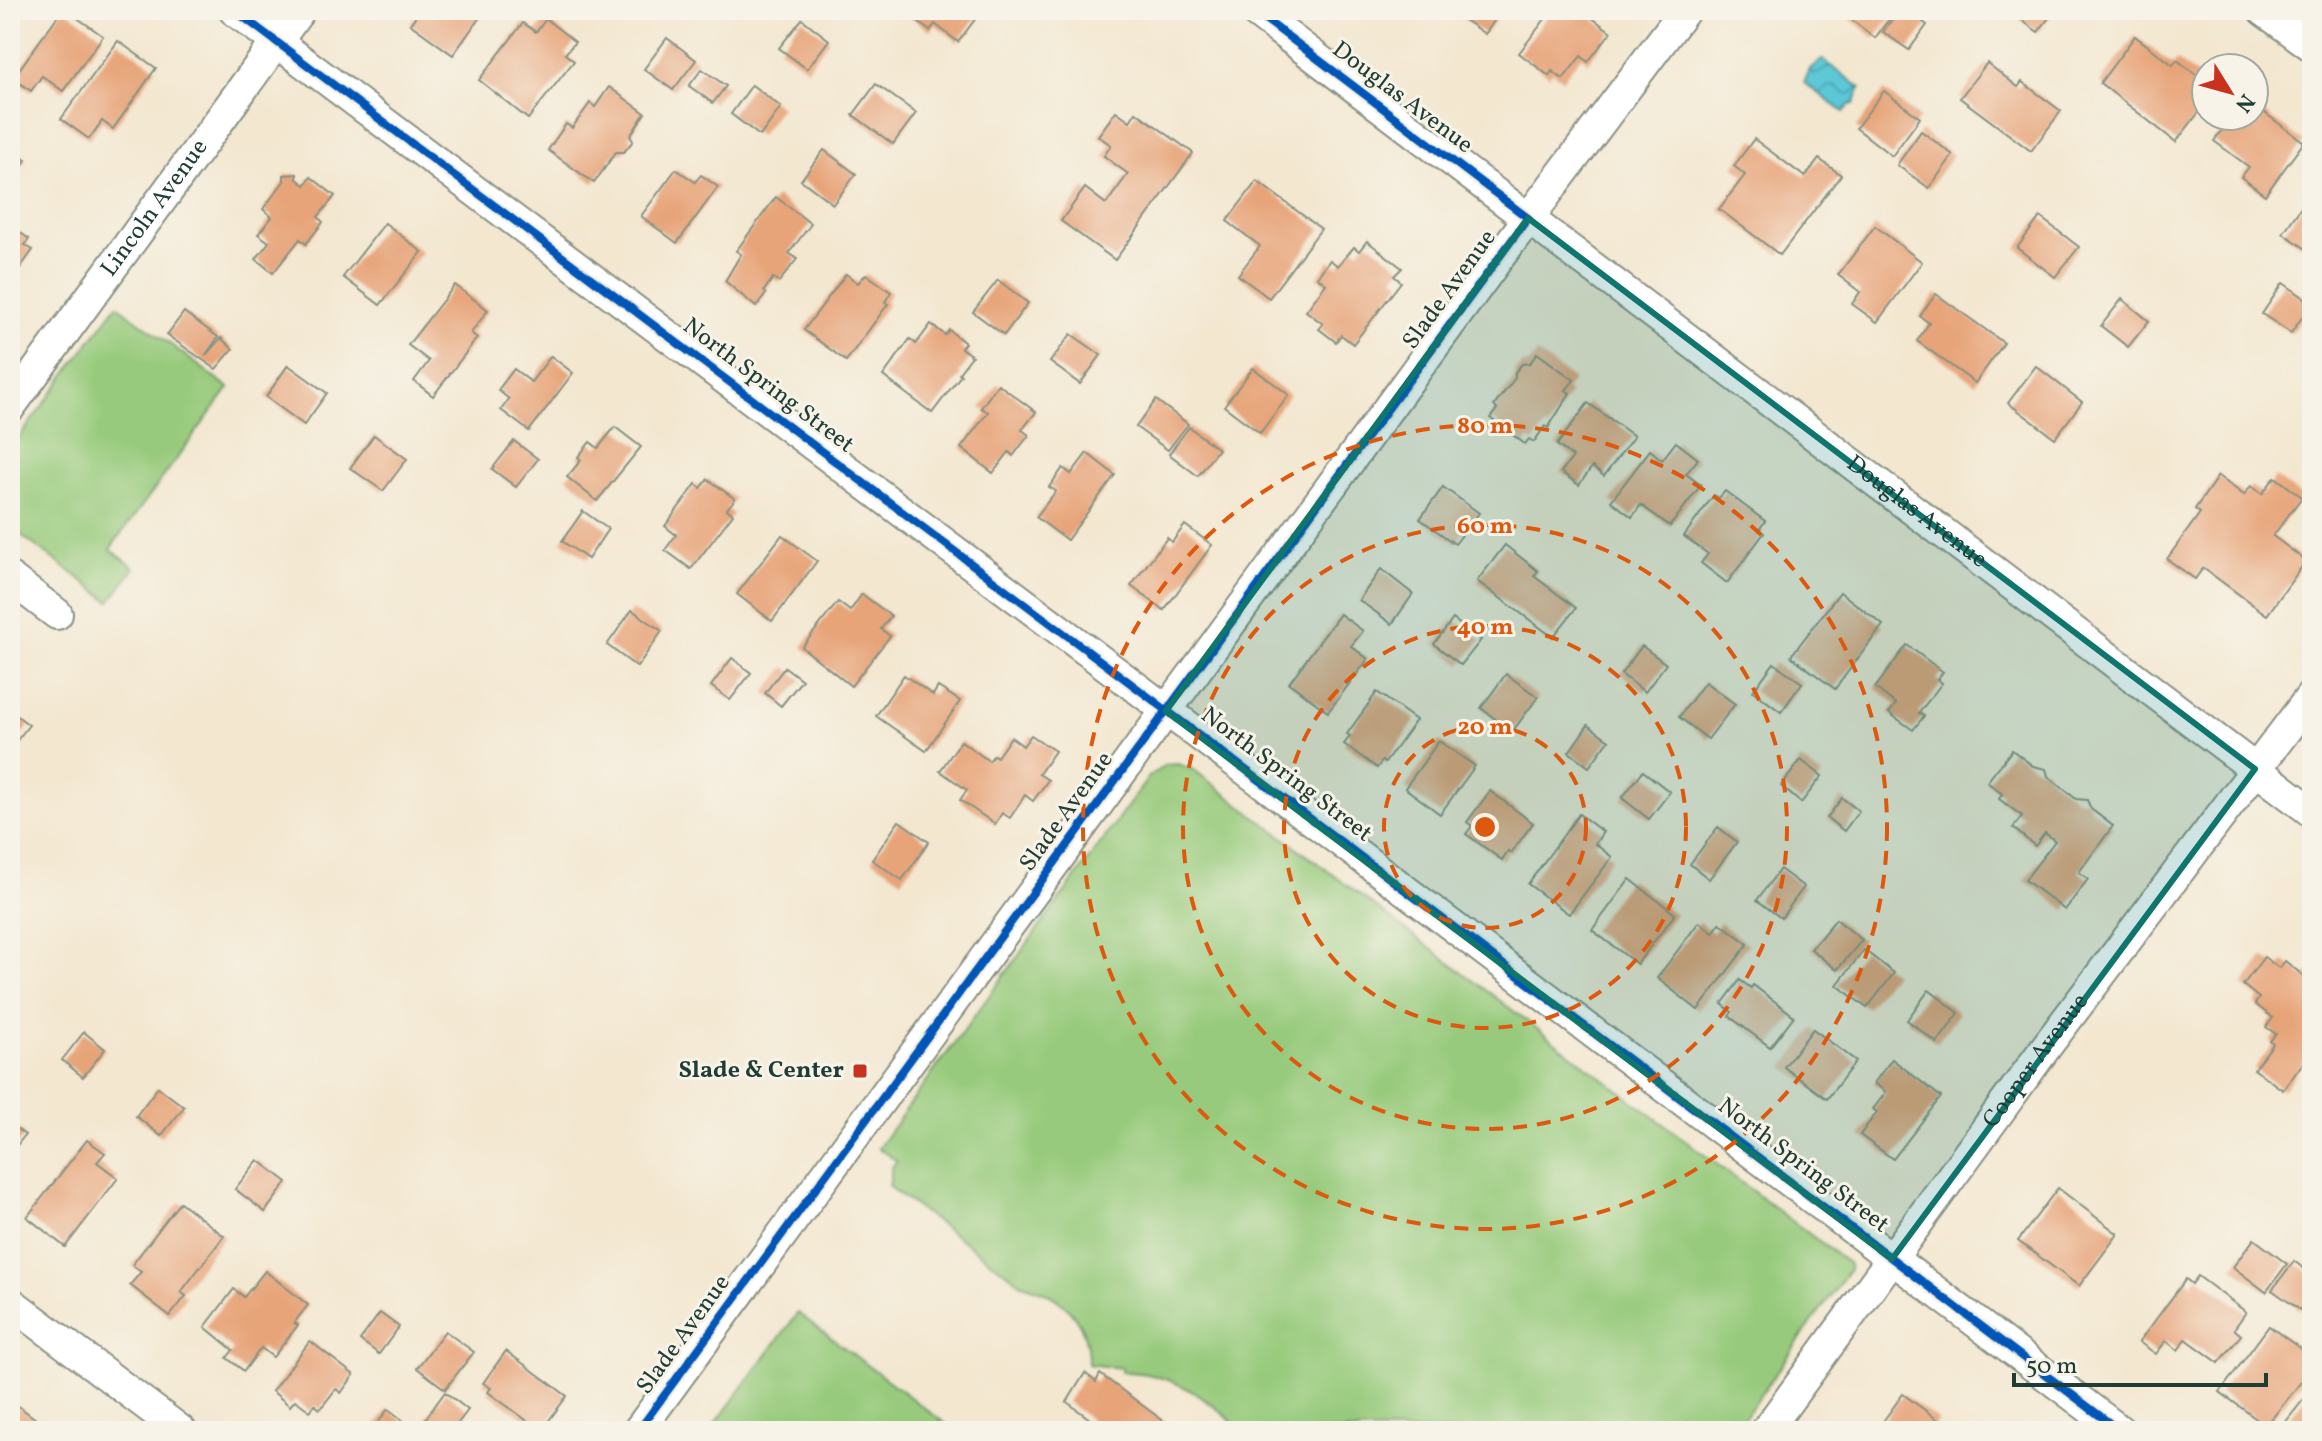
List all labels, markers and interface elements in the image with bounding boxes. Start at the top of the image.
street label: Douglas Avenue [1324,34,1480,162]
north arrow [2190,52,2270,132]
text: N [2227,87,2261,118]
street label: Lincoln Avenue [93,132,217,284]
street label: Slade Avenue [1395,223,1505,357]
street label: North Spring Street [675,310,861,462]
text: 80 m [1457,410,1513,444]
street label: Douglas Avenue [1839,448,1994,577]
text: 60 m [1457,510,1513,544]
text: 40 m [1457,611,1513,645]
street label: North Spring Street [1193,699,1379,851]
text: 20 m [1457,711,1513,745]
street label: Slade Avenue [1012,745,1122,879]
centre of rings [1471,813,1499,841]
street label: Cooper Avenue [1975,987,2097,1136]
place label: Slade & Center [678,1054,844,1088]
marker: Slade & Center [851,1062,869,1080]
street label: North Spring Street [1710,1090,1896,1242]
street label: Slade Avenue [629,1268,739,1402]
scale bar [2014,1337,2266,1387]
text: 50 m [2026,1350,2078,1384]

